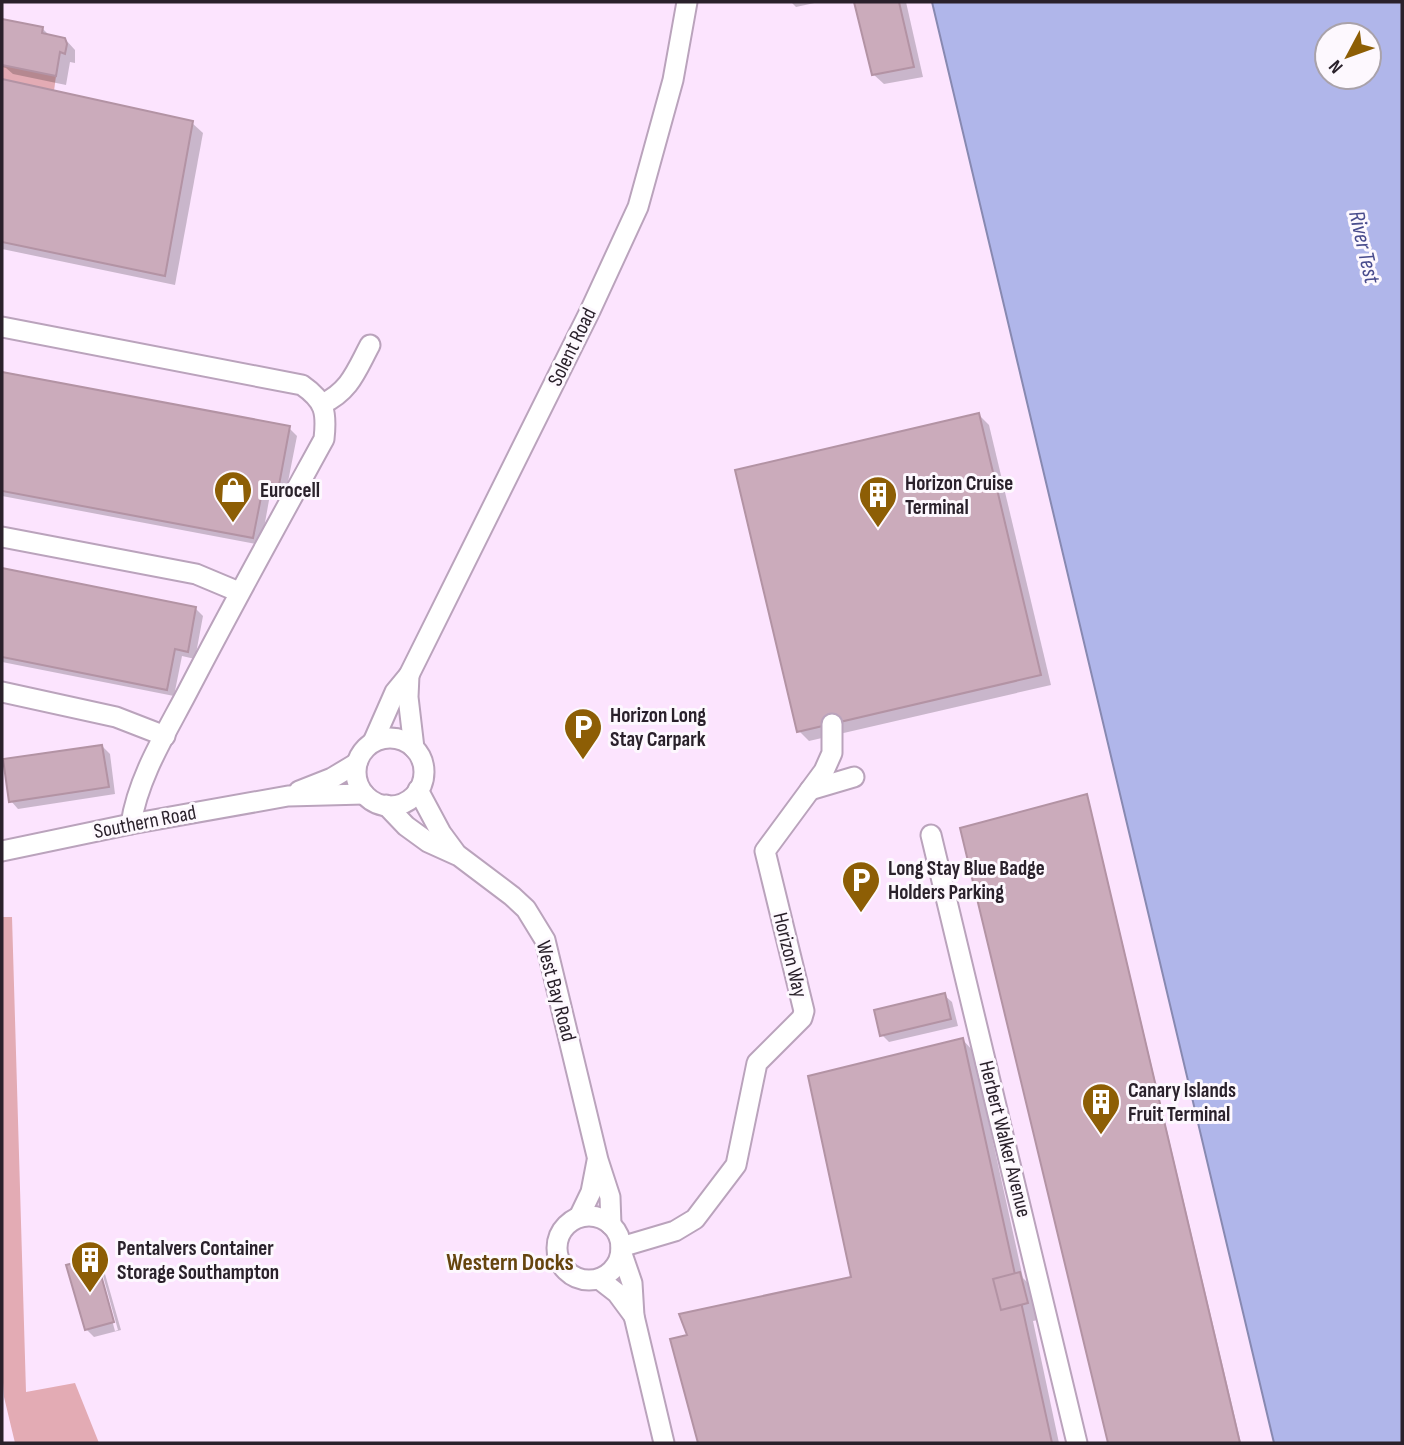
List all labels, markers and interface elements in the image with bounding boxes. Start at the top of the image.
north arrow [1313,21,1383,91]
text: N [1324,55,1348,78]
water label: River Test [1342,208,1386,287]
street label: Solent Road [542,304,602,390]
shop icon: Eurocell [212,469,254,524]
place label: Horizon Cruise Terminal [905,471,1013,520]
building icon: Horizon Cruise Terminal [857,474,899,529]
place label: Eurocell [260,478,320,503]
place label: Horizon Long Stay Carpark [610,703,706,752]
parking icon: Horizon Long Stay Carpark [562,706,604,761]
street label: Southern Road [92,800,198,844]
place label: Long Stay Blue Badge Holders Parking [888,856,1045,905]
parking icon: Long Stay Blue Badge Holders Parking [840,859,882,914]
street label: Horizon Way [767,910,813,1000]
street label: West Bay Road [531,938,581,1044]
street label: Herbert Walker Avenue [973,1058,1037,1220]
place label: Canary Islands Fruit Terminal [1128,1078,1236,1127]
building icon: Canary Islands Fruit Terminal [1080,1081,1122,1136]
place label: Pentalvers Container Storage Southampton [117,1236,279,1285]
building icon: Pentalvers Container Storage Southampton [69,1239,111,1294]
district label: Western Docks [446,1248,574,1277]

